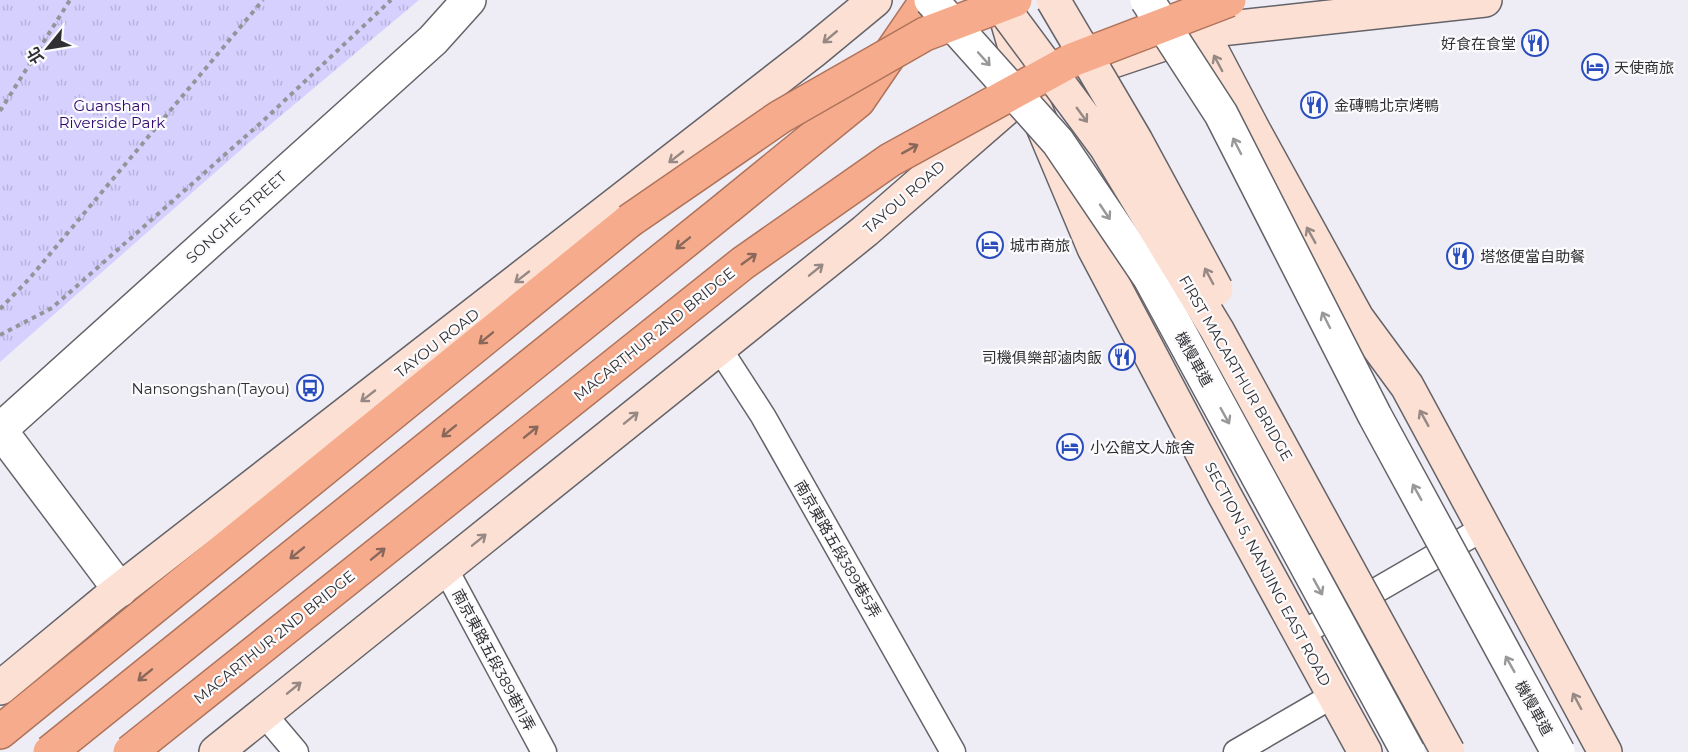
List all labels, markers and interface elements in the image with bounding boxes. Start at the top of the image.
north arrow [18,18,78,78]
restaurant icon: 好食在食堂 [1520,28,1550,58]
one-way arrow [822,30,838,43]
place label: 好食在食堂 [1441,34,1516,53]
text: 北 [23,44,48,67]
one-way arrow [977,52,991,67]
hotel icon: 天使商旅 [1580,52,1610,82]
one-way arrow [1212,55,1224,73]
place label: 天使商旅 [1614,58,1674,77]
restaurant icon: 金磚鴨北京烤鴨 [1299,90,1329,120]
park label: Guanshan Riverside Park [59,96,165,132]
place label: 金磚鴨北京烤鴨 [1334,96,1439,115]
one-way arrow [1076,106,1088,122]
one-way arrow [1231,137,1243,155]
one-way arrow [901,143,918,155]
one-way arrow [669,151,685,164]
street label: TAYOU ROAD [859,156,949,238]
street label: SONGHE STREET [182,167,291,267]
one-way arrow [1099,203,1111,219]
one-way arrow [1305,227,1317,244]
hotel icon: 城市商旅 [975,230,1005,260]
one-way arrow [676,236,692,249]
place label: 城市商旅 [1010,236,1070,255]
restaurant icon: 塔悠便當自助餐 [1445,241,1475,271]
place label: 塔悠便當自助餐 [1480,247,1585,266]
one-way arrow [741,252,757,265]
street label: MACARTHUR 2ND BRIDGE [570,263,738,405]
one-way arrow [808,264,824,277]
one-way arrow [1203,267,1214,285]
one-way arrow [515,270,531,283]
street label: FIRST MACARTHUR BRIDGE [1175,272,1297,464]
street label: TAYOU ROAD [391,304,483,382]
one-way arrow [1320,311,1331,329]
street label: 機慢車道 [1171,328,1217,390]
one-way arrow [478,331,494,344]
restaurant icon: 司機俱樂部滷肉飯 [1107,342,1137,372]
place label: 司機俱樂部滷肉飯 [982,348,1102,367]
bus stop icon: Nansongshan(Tayou) [295,373,325,403]
place label: Nansongshan(Tayou) [131,379,290,398]
one-way arrow [361,390,377,403]
one-way arrow [1219,407,1231,424]
one-way arrow [1418,410,1429,428]
one-way arrow [623,412,639,425]
one-way arrow [442,424,458,437]
one-way arrow [523,426,539,439]
hotel icon: 小公館文人旅舍 [1055,432,1085,462]
place label: 小公館文人旅舍 [1090,438,1195,457]
street label: SECTION 5, NANJING EAST ROAD [1201,459,1335,689]
street label: 南京東路五段389巷5弄 [791,477,885,621]
one-way arrow [1411,484,1422,502]
one-way arrow [471,534,487,547]
one-way arrow [290,546,306,559]
one-way arrow [370,547,386,560]
street label: MACARTHUR 2ND BRIDGE [190,566,358,708]
one-way arrow [1312,578,1324,595]
street label: 南京東路五段389巷11弄 [449,586,539,734]
one-way arrow [1504,655,1515,673]
one-way arrow [138,669,154,682]
street label: 機慢車道 [1511,677,1557,739]
one-way arrow [286,682,302,695]
one-way arrow [1571,692,1582,710]

